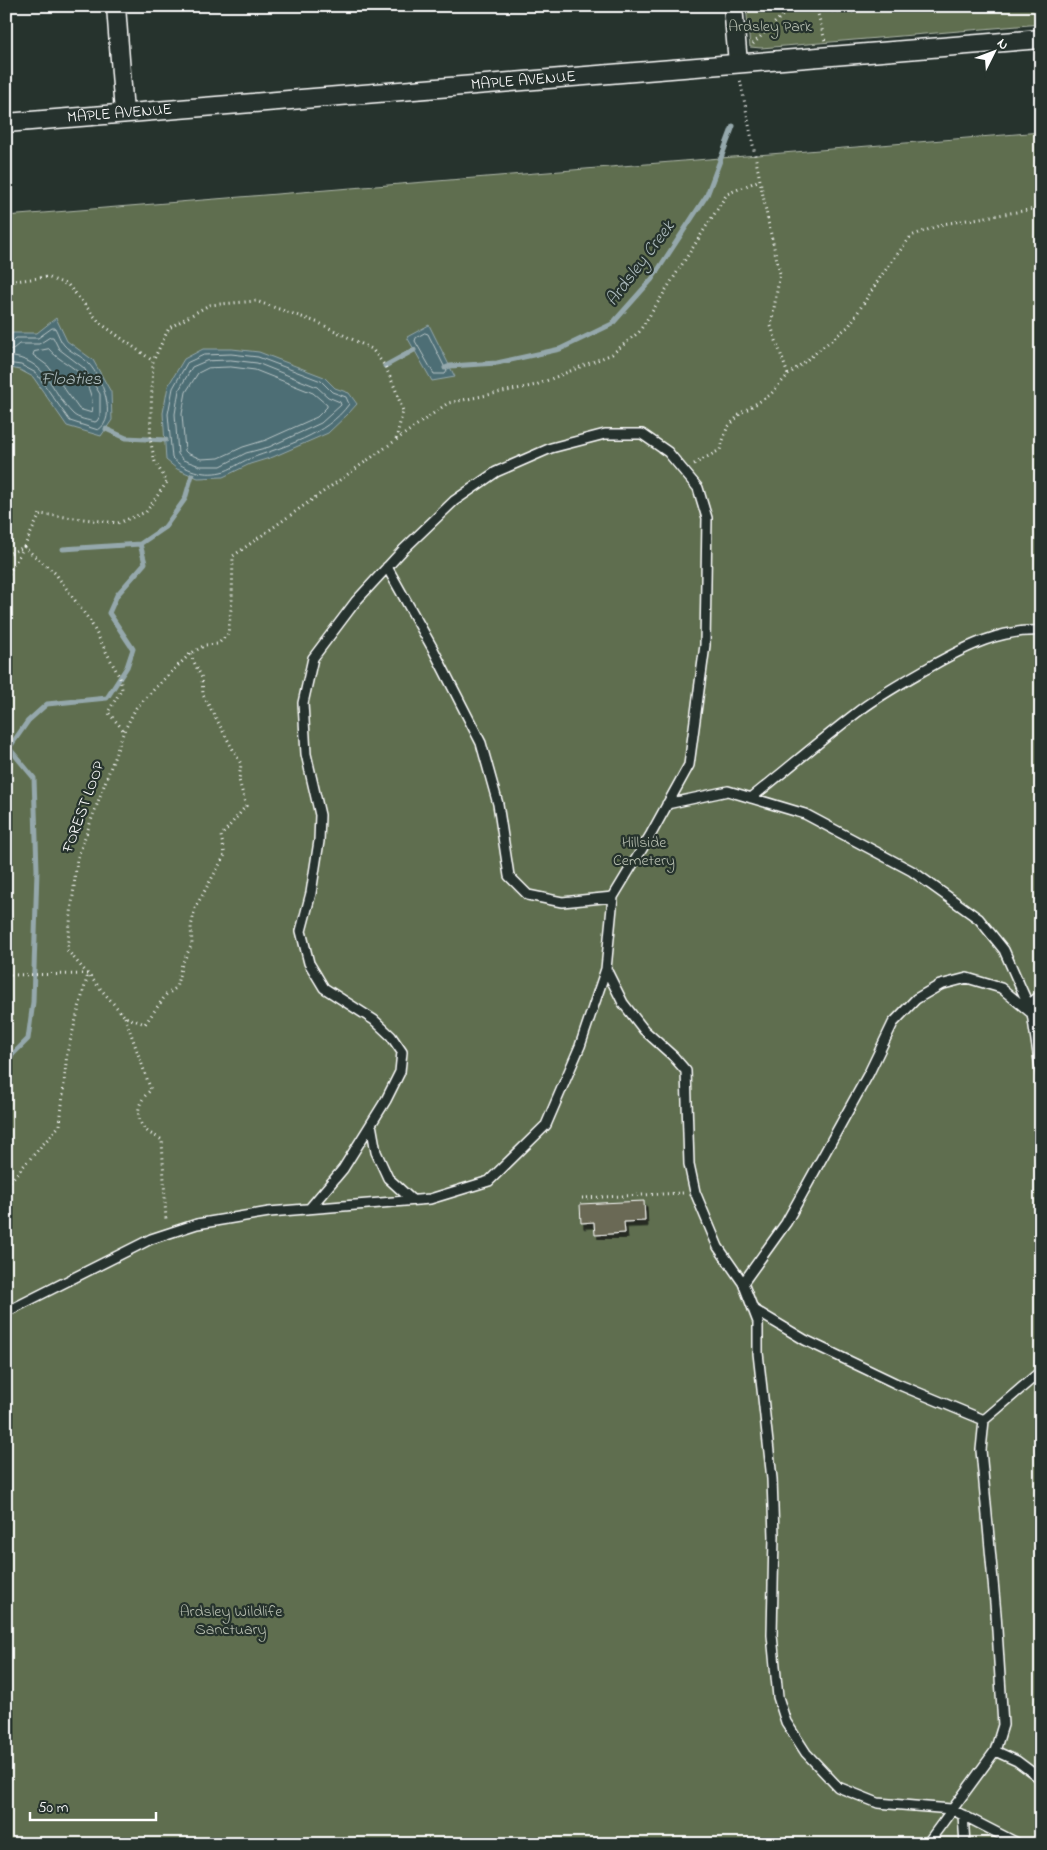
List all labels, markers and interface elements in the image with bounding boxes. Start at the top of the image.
park label: Ardsley Park [728,15,813,39]
north arrow [970,28,1020,78]
text: N [992,34,1014,55]
street label: MAPLE AVENUE [470,65,577,97]
street label: MAPLE AVENUE [66,98,173,130]
water label: Ardsley Creek [600,215,682,312]
water label: Floaties [41,367,102,393]
street label: FOREST LOOP [56,757,112,857]
park label: Hillside Cemetery [613,831,675,873]
park label: Ardsley Wildlife Sanctuary [180,1600,283,1642]
scale bar [30,1790,156,1822]
text: 50 m [38,1797,69,1819]

